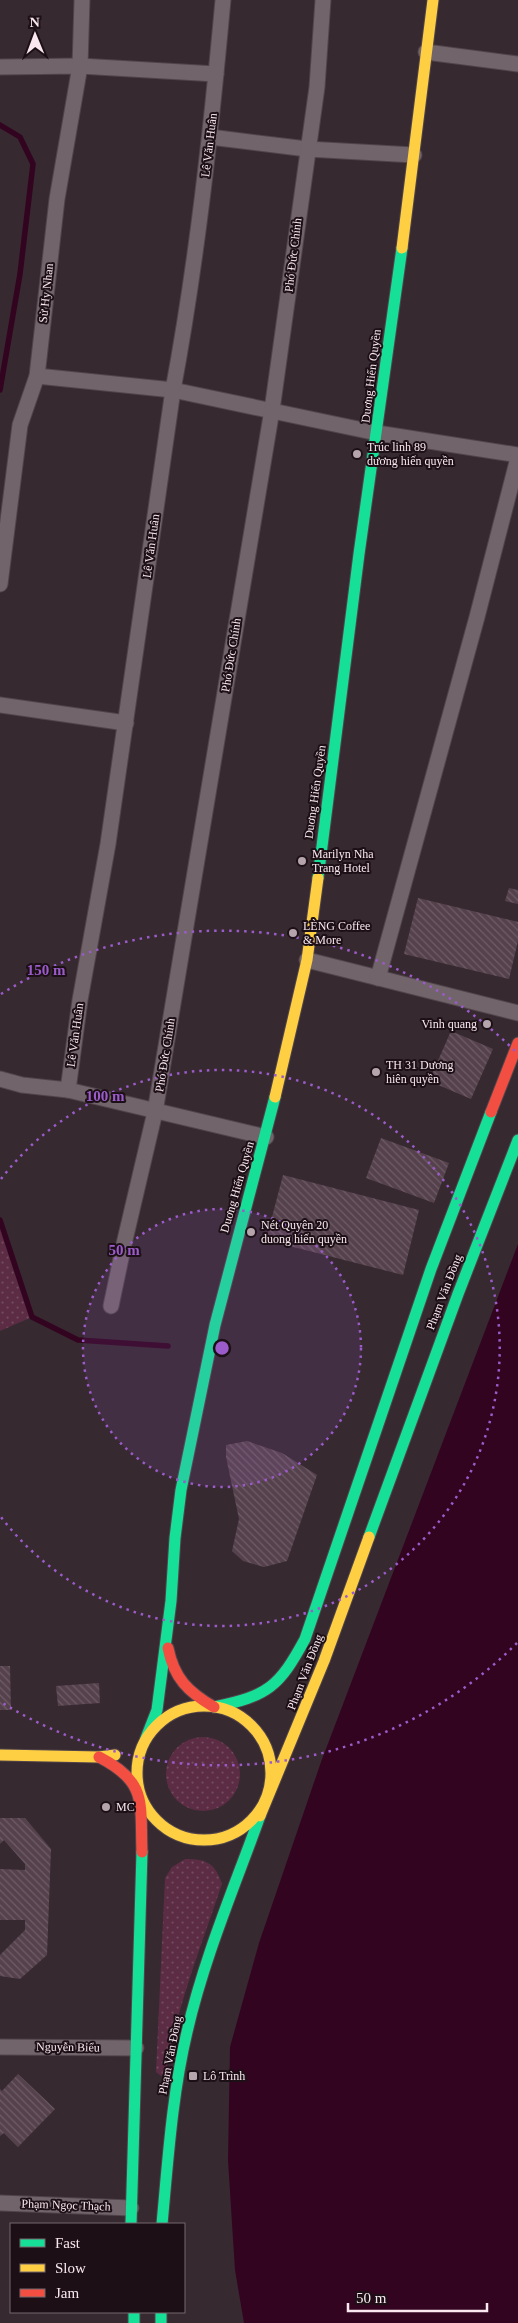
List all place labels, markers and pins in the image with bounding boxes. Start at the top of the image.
place label: Trúc linh 89 dương hiến quyền [367,440,454,468]
marker: Trúc linh 89 dương hiến quyền [351,448,363,460]
place label: Marilyn Nha Trang Hotel [312,847,374,875]
marker: Marilyn Nha Trang Hotel [296,855,308,867]
place label: LÈNG Coffee & More [303,919,370,947]
marker: LÈNG Coffee & More [287,927,299,939]
place label: Vinh quang [421,1017,477,1031]
marker: Vinh quang [481,1018,493,1030]
place label: TH 31 Dương hiên quyền [386,1058,454,1086]
marker: TH 31 Dương hiên quyền [370,1066,382,1078]
place label: Nét Quyên 20 duong hiến quyền [261,1218,347,1246]
marker: Nét Quyên 20 duong hiến quyền [245,1226,257,1238]
centre of rings [213,1339,231,1357]
place label: MC [116,1800,135,1814]
marker: MC [100,1801,112,1813]
place label: Lô Trình [203,2069,245,2083]
marker: Lô Trình [187,2070,199,2082]

